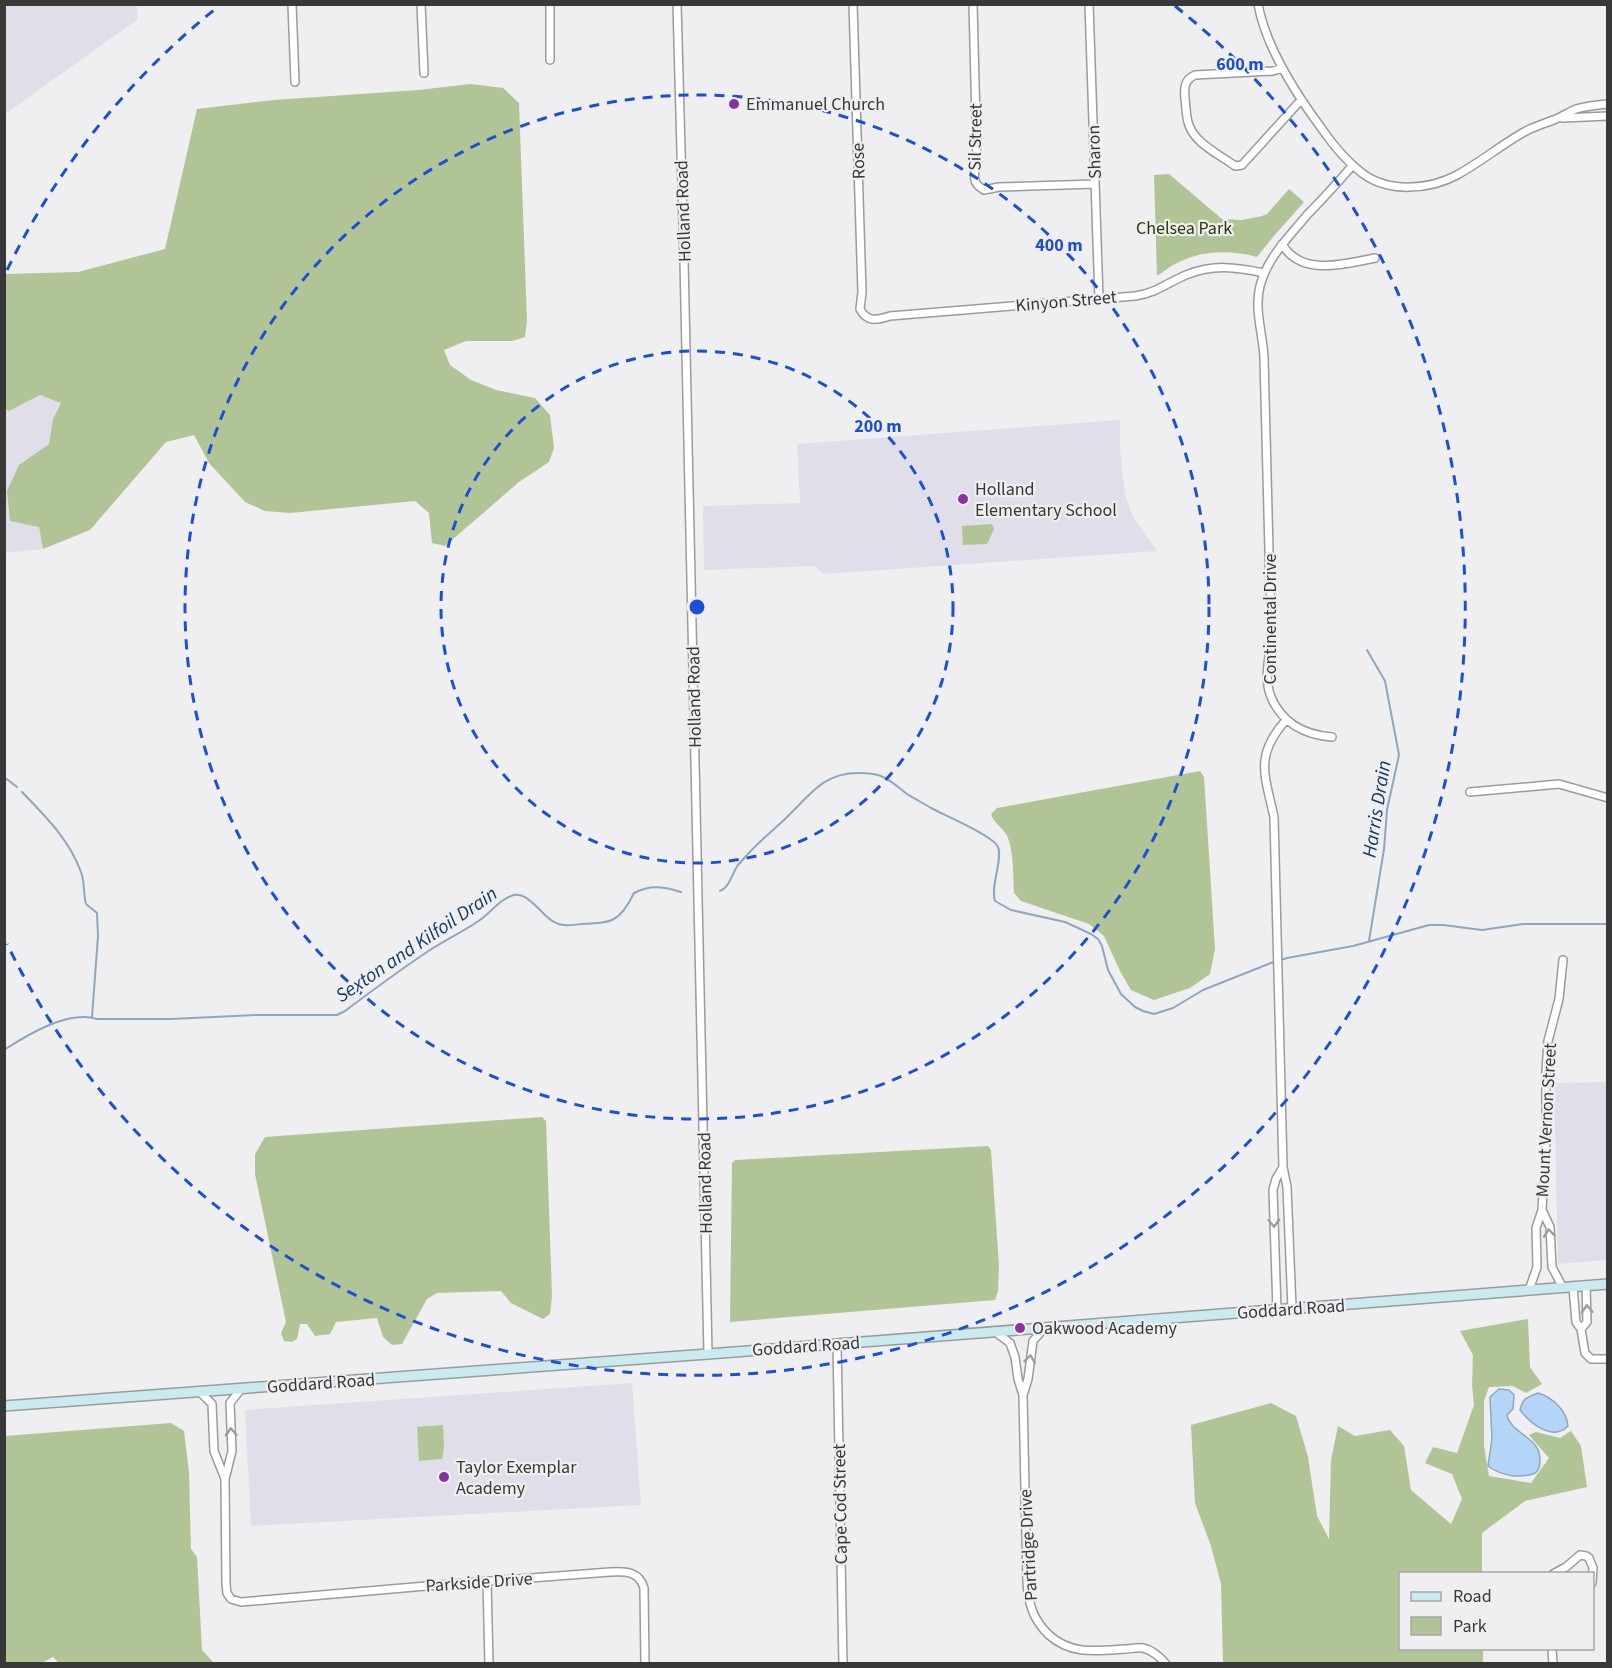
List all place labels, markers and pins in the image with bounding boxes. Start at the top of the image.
place label: Emmanuel Church [746,92,885,117]
marker: Emmanuel Church [727,97,741,111]
place label: Holland Elementary School [975,477,1117,523]
marker: Holland Elementary School [956,492,970,506]
centre of rings [687,597,707,617]
place label: Oakwood Academy [1032,1316,1178,1341]
marker: Oakwood Academy [1013,1321,1027,1335]
place label: Taylor Exemplar Academy [456,1455,577,1501]
marker: Taylor Exemplar Academy [437,1470,451,1484]

